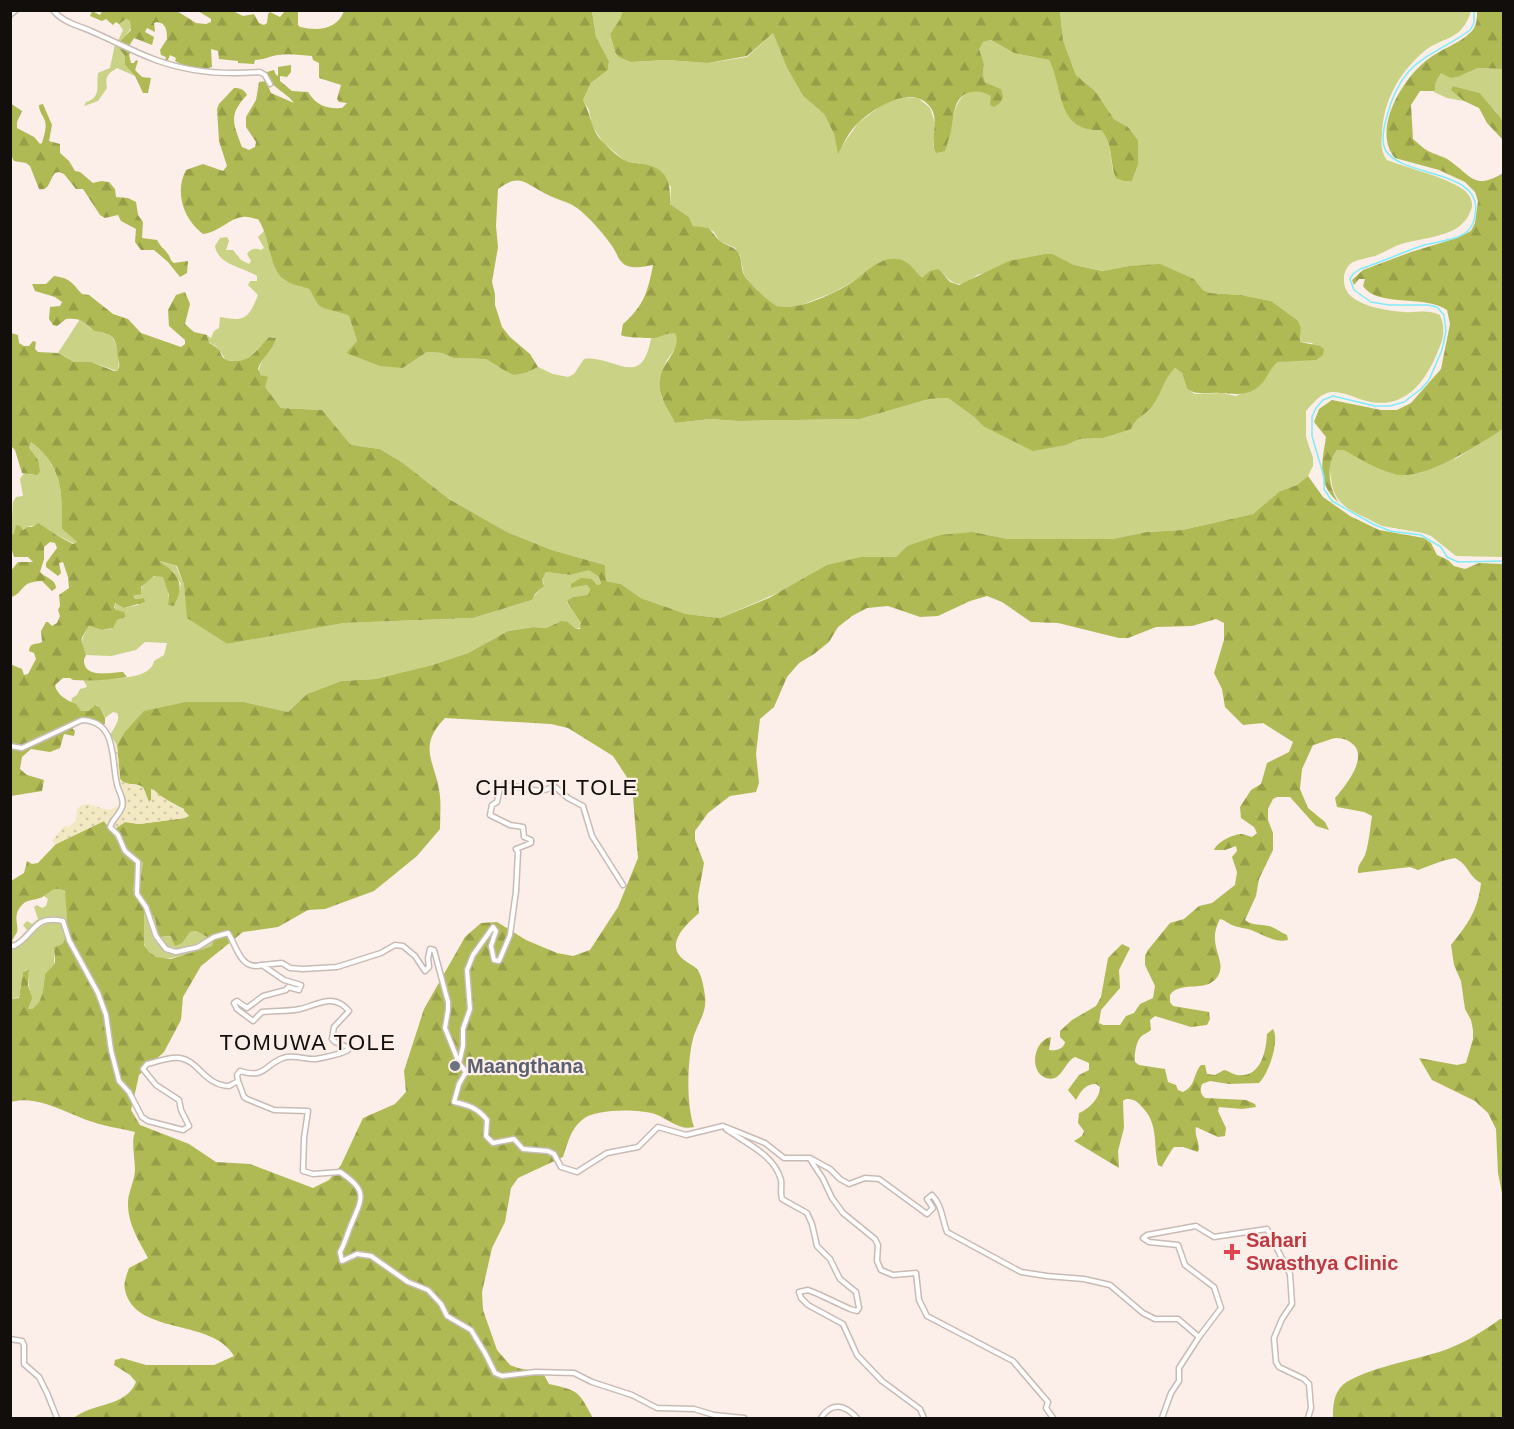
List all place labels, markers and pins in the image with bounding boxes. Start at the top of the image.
place label: Maangthana [467,1055,585,1077]
marker: Maangthana [448,1059,462,1073]
place label: Sahari Swasthya Clinic [1246,1229,1398,1274]
marker: Sahari Swasthya Clinic [1223,1243,1241,1261]

